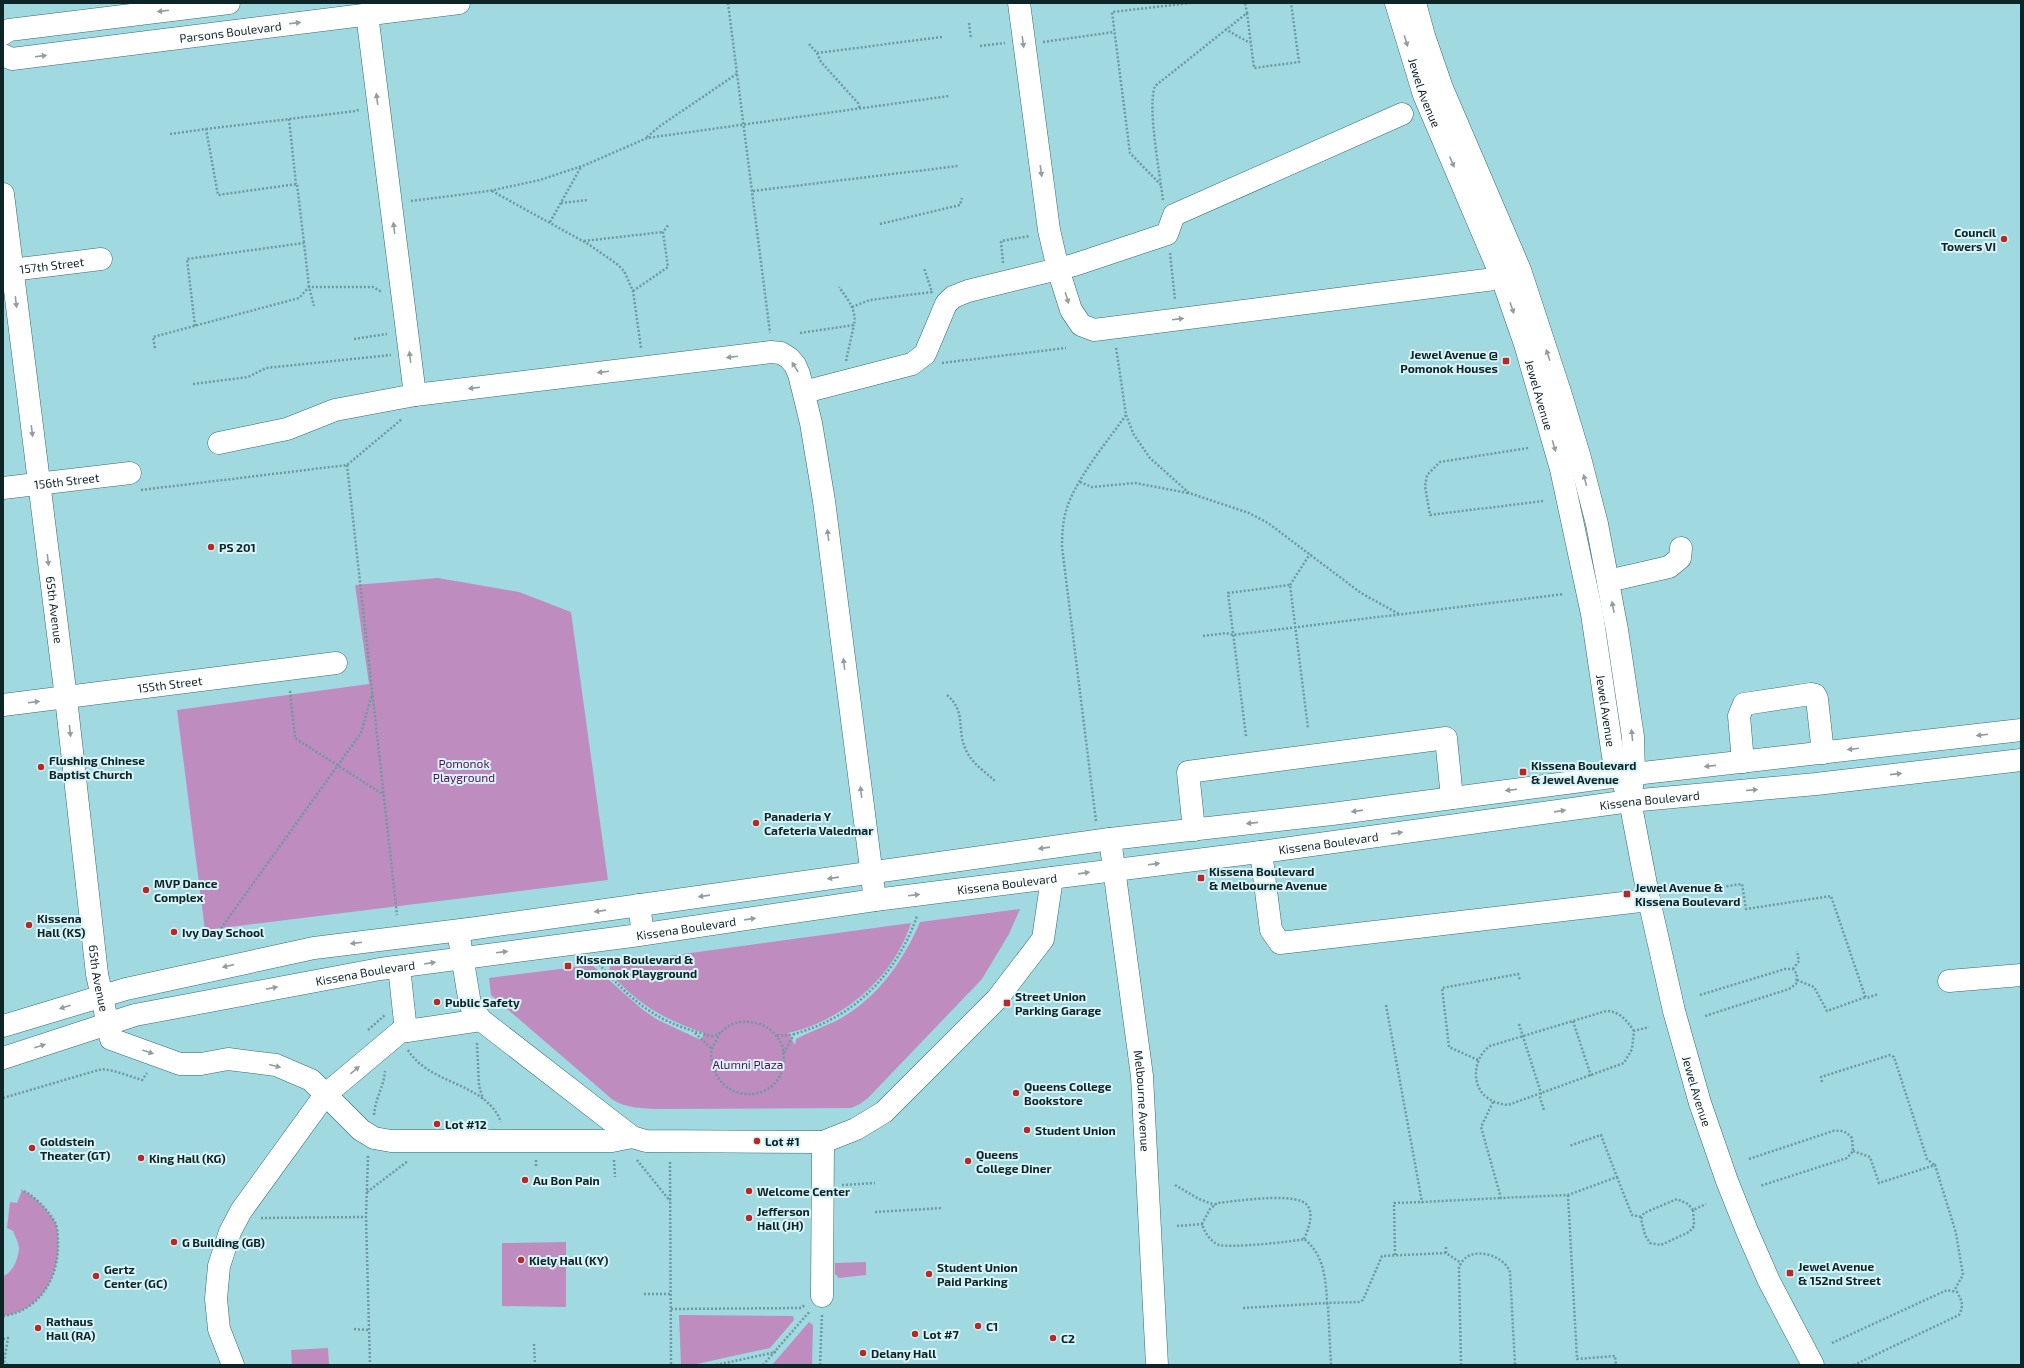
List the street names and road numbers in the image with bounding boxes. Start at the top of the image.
street label: Parsons Boulevard [179,18,282,45]
street label: Jewel Avenue [1406,56,1444,129]
street label: 157th Street [19,254,85,276]
street label: Jewel Avenue [1523,358,1556,432]
street label: 156th Street [33,470,100,491]
street label: 65th Avenue [44,575,66,644]
street label: 155th Street [136,673,203,695]
street label: Jewel Avenue [1594,674,1619,748]
street label: Kissena Boulevard [1599,788,1700,812]
street label: Kissena Boulevard [1278,829,1379,857]
street label: Kissena Boulevard [956,870,1058,897]
street label: Kissena Boulevard [635,914,737,942]
street label: 65th Avenue [87,944,112,1013]
street label: Kissena Boulevard [314,957,416,988]
street label: Melbourne Avenue [1132,1049,1153,1152]
street label: Jewel Avenue [1680,1054,1715,1128]

